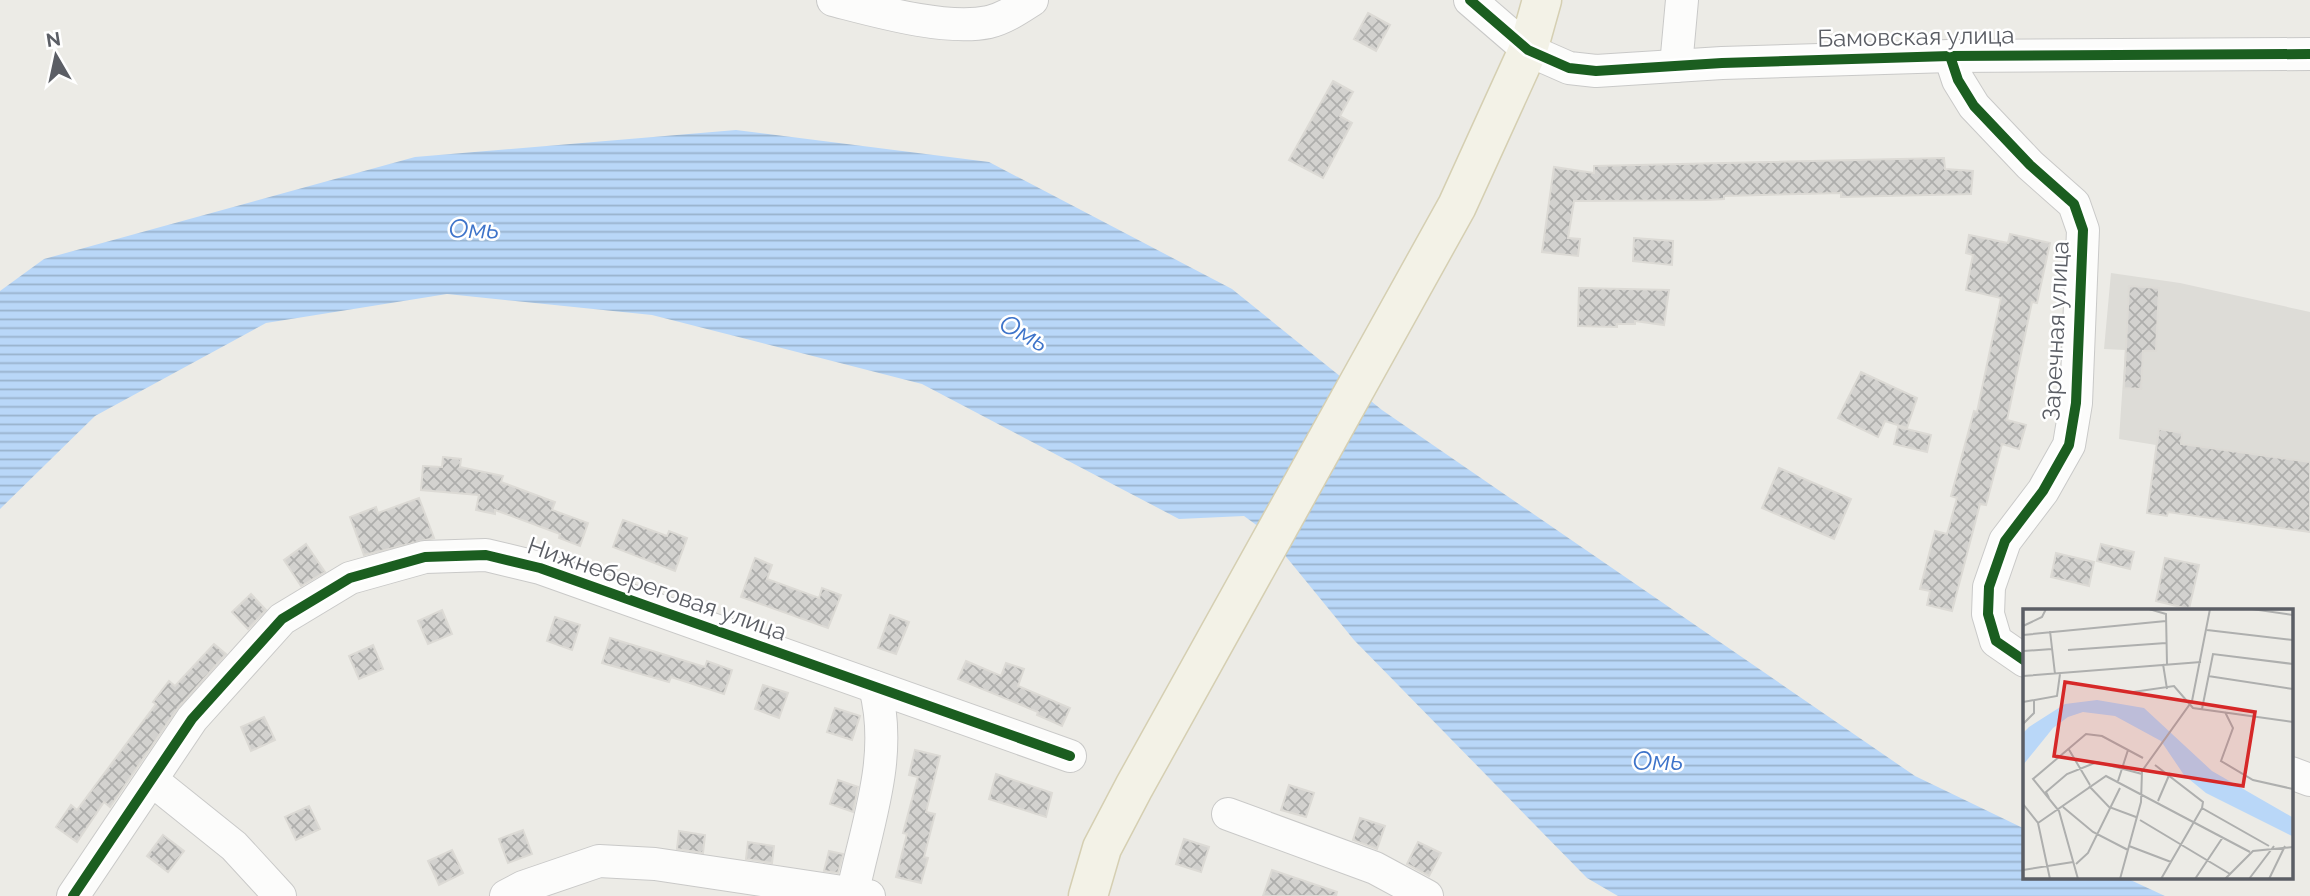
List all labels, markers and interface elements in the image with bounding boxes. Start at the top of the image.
street label: Бамовская улица [1817,20,2015,53]
north arrow [21,21,91,91]
text: N [44,27,62,51]
water label: Омь [448,214,500,244]
street label: Заречная улица [2036,240,2075,422]
water label: Омь [994,308,1054,358]
street label: Нижнебереговая улица [524,530,791,647]
inset map [2023,609,2292,878]
water label: Омь [1633,746,1683,776]

